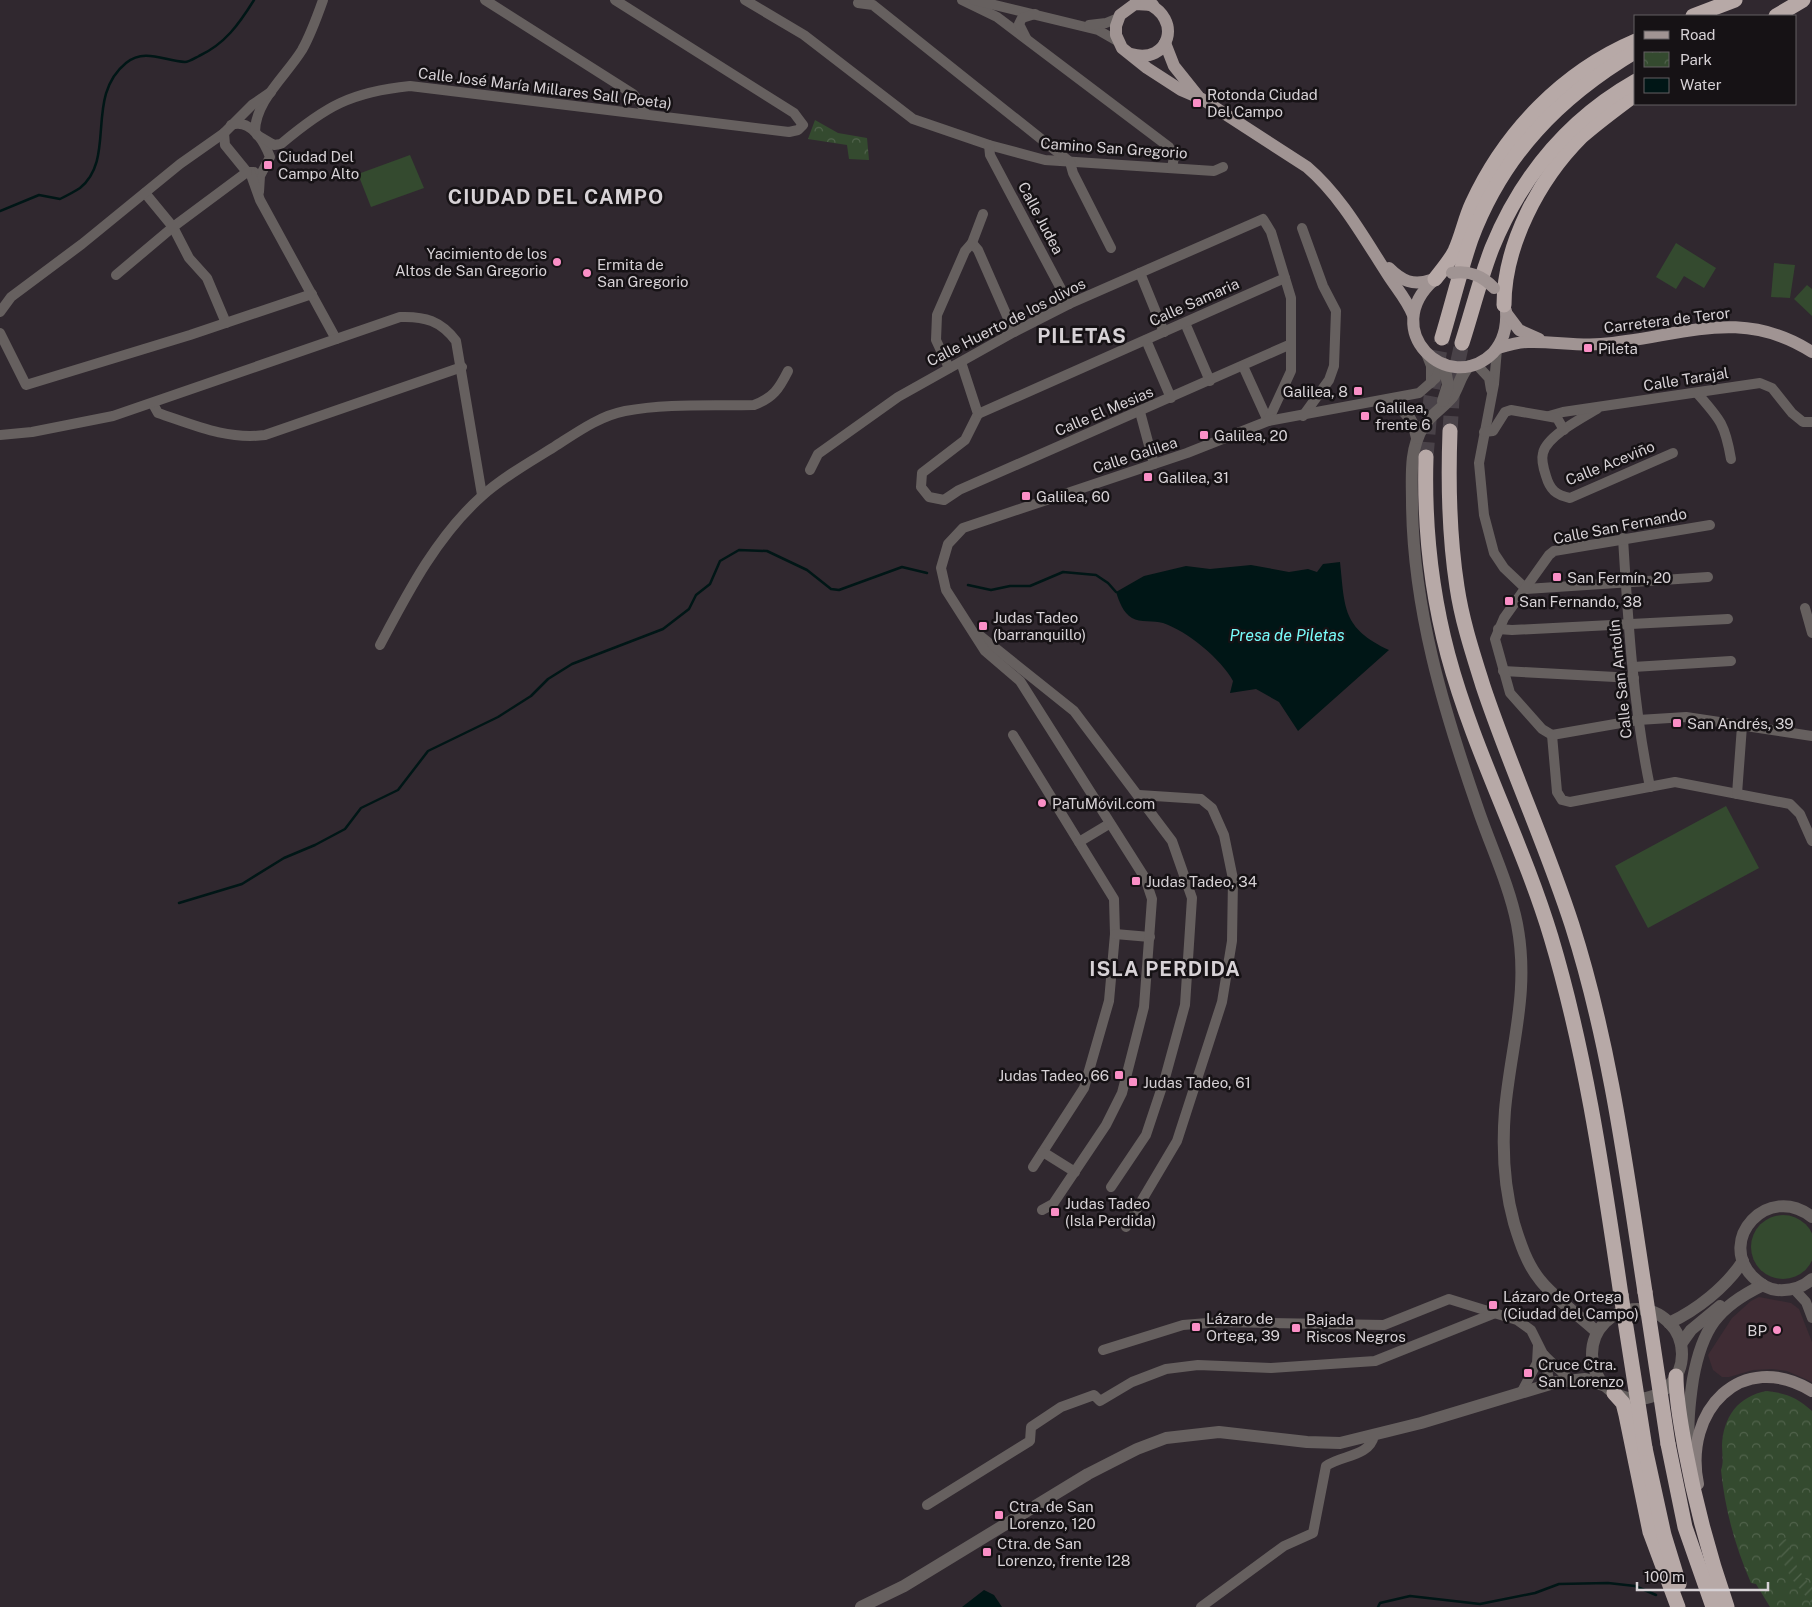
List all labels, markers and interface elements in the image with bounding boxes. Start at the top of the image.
legend [1634,15,1797,105]
text: Road [1680,26,1716,43]
text: Park [1680,51,1712,68]
street label: Calle José María Millares Sall (Poeta) [417,64,673,112]
text: Water [1680,76,1722,93]
place label: Rotonda Ciudad Del Campo [1207,86,1318,120]
marker: Rotonda Ciudad Del Campo [1191,97,1203,109]
street label: Camino San Gregorio [1040,134,1188,162]
place label: Ciudad Del Campo Alto [278,148,359,182]
marker: Ciudad Del Campo Alto [262,159,274,171]
street label: Calle Judea [1015,179,1067,257]
district label: CIUDAD DEL CAMPO [448,185,664,209]
place label: Yacimiento de los Altos de San Gregorio [395,245,547,279]
marker: Yacimiento de los Altos de San Gregorio [551,256,563,268]
place label: Ermita de San Gregorio [597,256,688,290]
marker: Ermita de San Gregorio [581,267,593,279]
street label: Calle Huerto de los olivos [924,275,1088,369]
street label: Calle Samaria [1146,275,1242,329]
street label: Carretera de Teror [1603,304,1731,336]
district label: PILETAS [1037,324,1127,348]
place label: Pileta [1598,340,1638,357]
marker: Pileta [1582,342,1594,354]
street label: Calle Tarajal [1642,364,1730,394]
street label: Calle El Mesias [1052,383,1156,439]
place label: Galilea, 8 [1283,383,1348,400]
marker: Galilea, 8 [1352,385,1364,397]
place label: Galilea, frente 6 [1375,399,1431,433]
marker: Galilea, frente 6 [1359,410,1371,422]
place label: Galilea, 20 [1214,427,1288,444]
marker: Galilea, 20 [1198,429,1210,441]
street label: Calle Galilea [1091,433,1179,477]
street label: Calle Aceviño [1563,437,1657,489]
place label: Galilea, 31 [1158,469,1229,486]
marker: Galilea, 31 [1142,471,1154,483]
place label: Galilea, 60 [1036,488,1110,505]
marker: Galilea, 60 [1020,490,1032,502]
street label: Calle San Fernando [1552,505,1688,547]
place label: San Fermín, 20 [1567,569,1671,586]
marker: San Fermín, 20 [1551,571,1563,583]
place label: San Fernando, 38 [1519,593,1642,610]
marker: San Fernando, 38 [1503,595,1515,607]
place label: Judas Tadeo (barranquillo) [993,609,1086,643]
street label: Calle San Antolín [1605,619,1635,739]
marker: Judas Tadeo (barranquillo) [977,620,989,632]
water label: Presa de Piletas [1230,626,1345,645]
place label: San Andrés, 39 [1687,715,1794,732]
marker: San Andrés, 39 [1671,717,1683,729]
place label: PaTuMóvil.com [1052,795,1155,812]
marker: PaTuMóvil.com [1036,797,1048,809]
place label: Judas Tadeo, 34 [1146,873,1257,890]
marker: Judas Tadeo, 34 [1130,875,1142,887]
district label: ISLA PERDIDA [1089,957,1241,981]
place label: Judas Tadeo, 66 [998,1067,1109,1084]
marker: Judas Tadeo, 66 [1113,1069,1125,1081]
place label: Judas Tadeo, 61 [1143,1074,1251,1091]
marker: Judas Tadeo, 61 [1127,1076,1139,1088]
place label: Judas Tadeo (Isla Perdida) [1065,1195,1156,1229]
marker: Judas Tadeo (Isla Perdida) [1049,1206,1061,1218]
place label: Lázaro de Ortega (Ciudad del Campo) [1503,1288,1639,1322]
marker: Lázaro de Ortega (Ciudad del Campo) [1487,1299,1499,1311]
place label: Lázaro de Ortega, 39 [1206,1310,1280,1344]
place label: Bajada Riscos Negros [1306,1311,1406,1345]
marker: Lázaro de Ortega, 39 [1190,1321,1202,1333]
marker: Bajada Riscos Negros [1290,1322,1302,1334]
place label: BP [1747,1322,1767,1339]
marker: BP [1771,1324,1783,1336]
place label: Cruce Ctra. San Lorenzo [1538,1356,1624,1390]
marker: Cruce Ctra. San Lorenzo [1522,1367,1534,1379]
place label: Ctra. de San Lorenzo, 120 [1009,1498,1096,1532]
marker: Ctra. de San Lorenzo, 120 [993,1509,1005,1521]
place label: Ctra. de San Lorenzo, frente 128 [997,1535,1130,1569]
marker: Ctra. de San Lorenzo, frente 128 [981,1546,993,1558]
scale bar [1637,1560,1768,1592]
text: 100 m [1644,1568,1685,1585]

